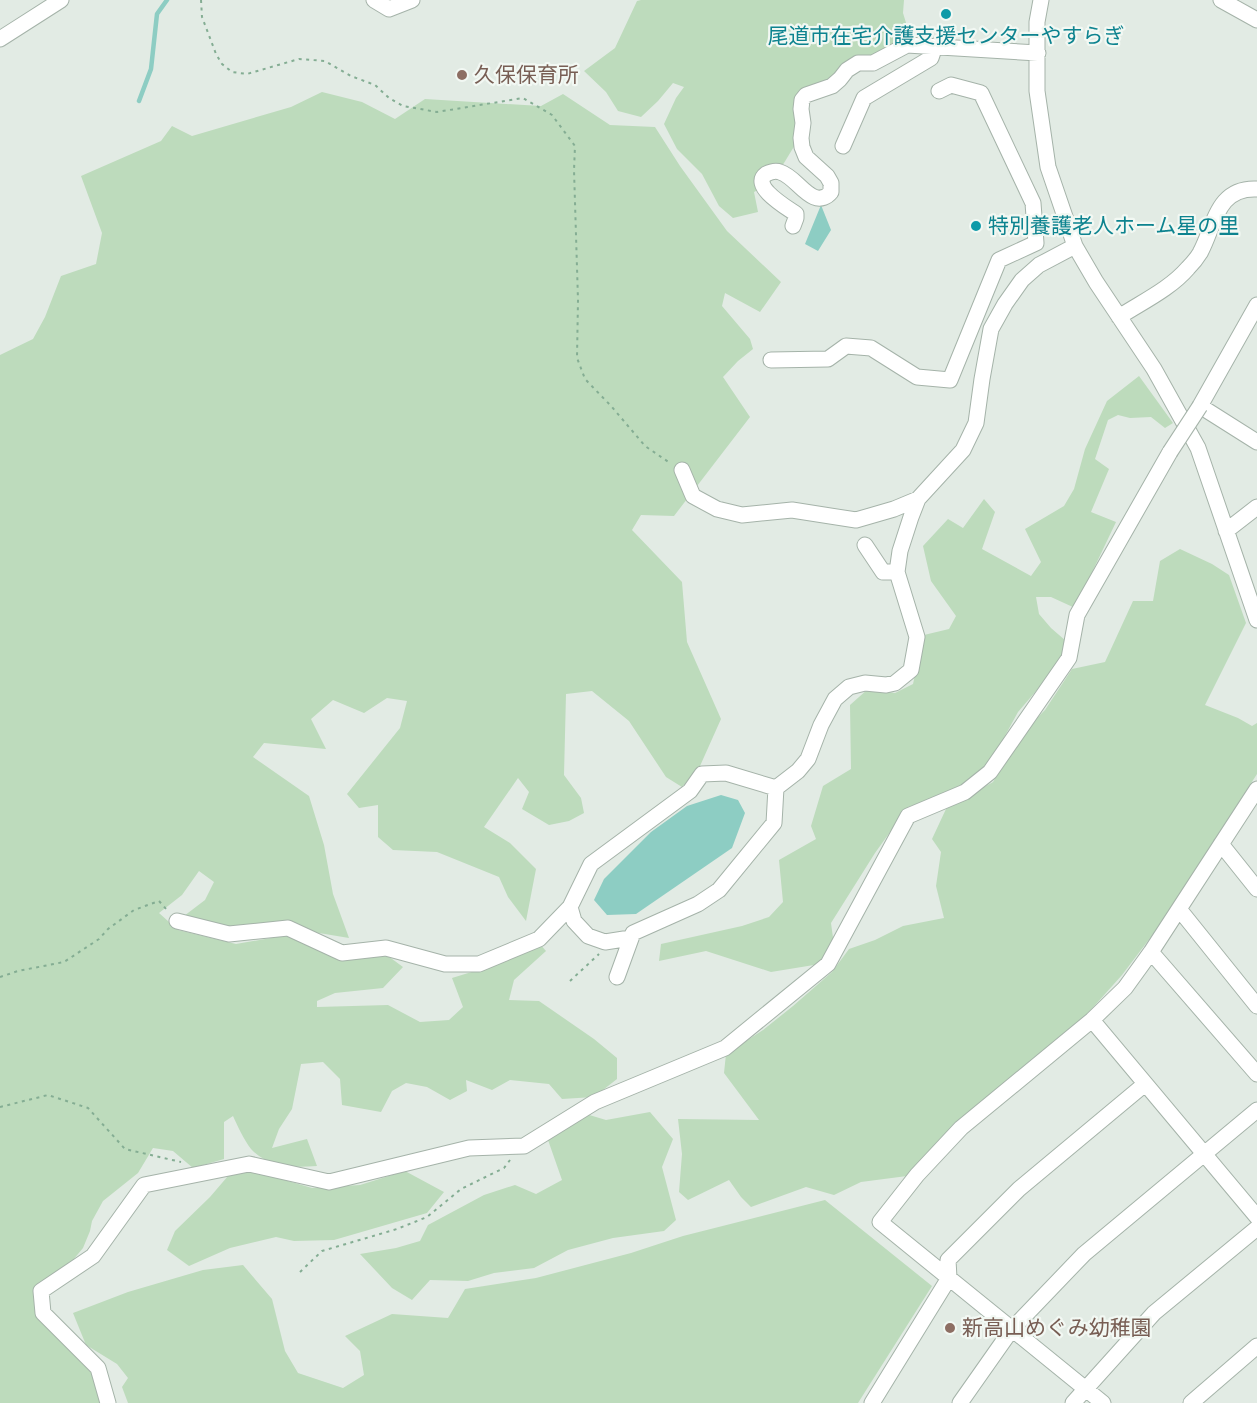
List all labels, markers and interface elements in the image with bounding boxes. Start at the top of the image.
marker: 尾道市在宅介護支援センターやすらぎ [939,7,953,21]
place label: 尾道市在宅介護支援センターやすらぎ [768,23,1125,48]
place label: 久保保育所 [474,62,579,87]
marker: 久保保育所 [455,68,469,82]
place label: 特別養護老人ホーム星の里 [988,213,1239,238]
marker: 特別養護老人ホーム星の里 [969,219,983,233]
place label: 新高山めぐみ幼稚園 [962,1315,1152,1340]
marker: 新高山めぐみ幼稚園 [943,1321,957,1335]

